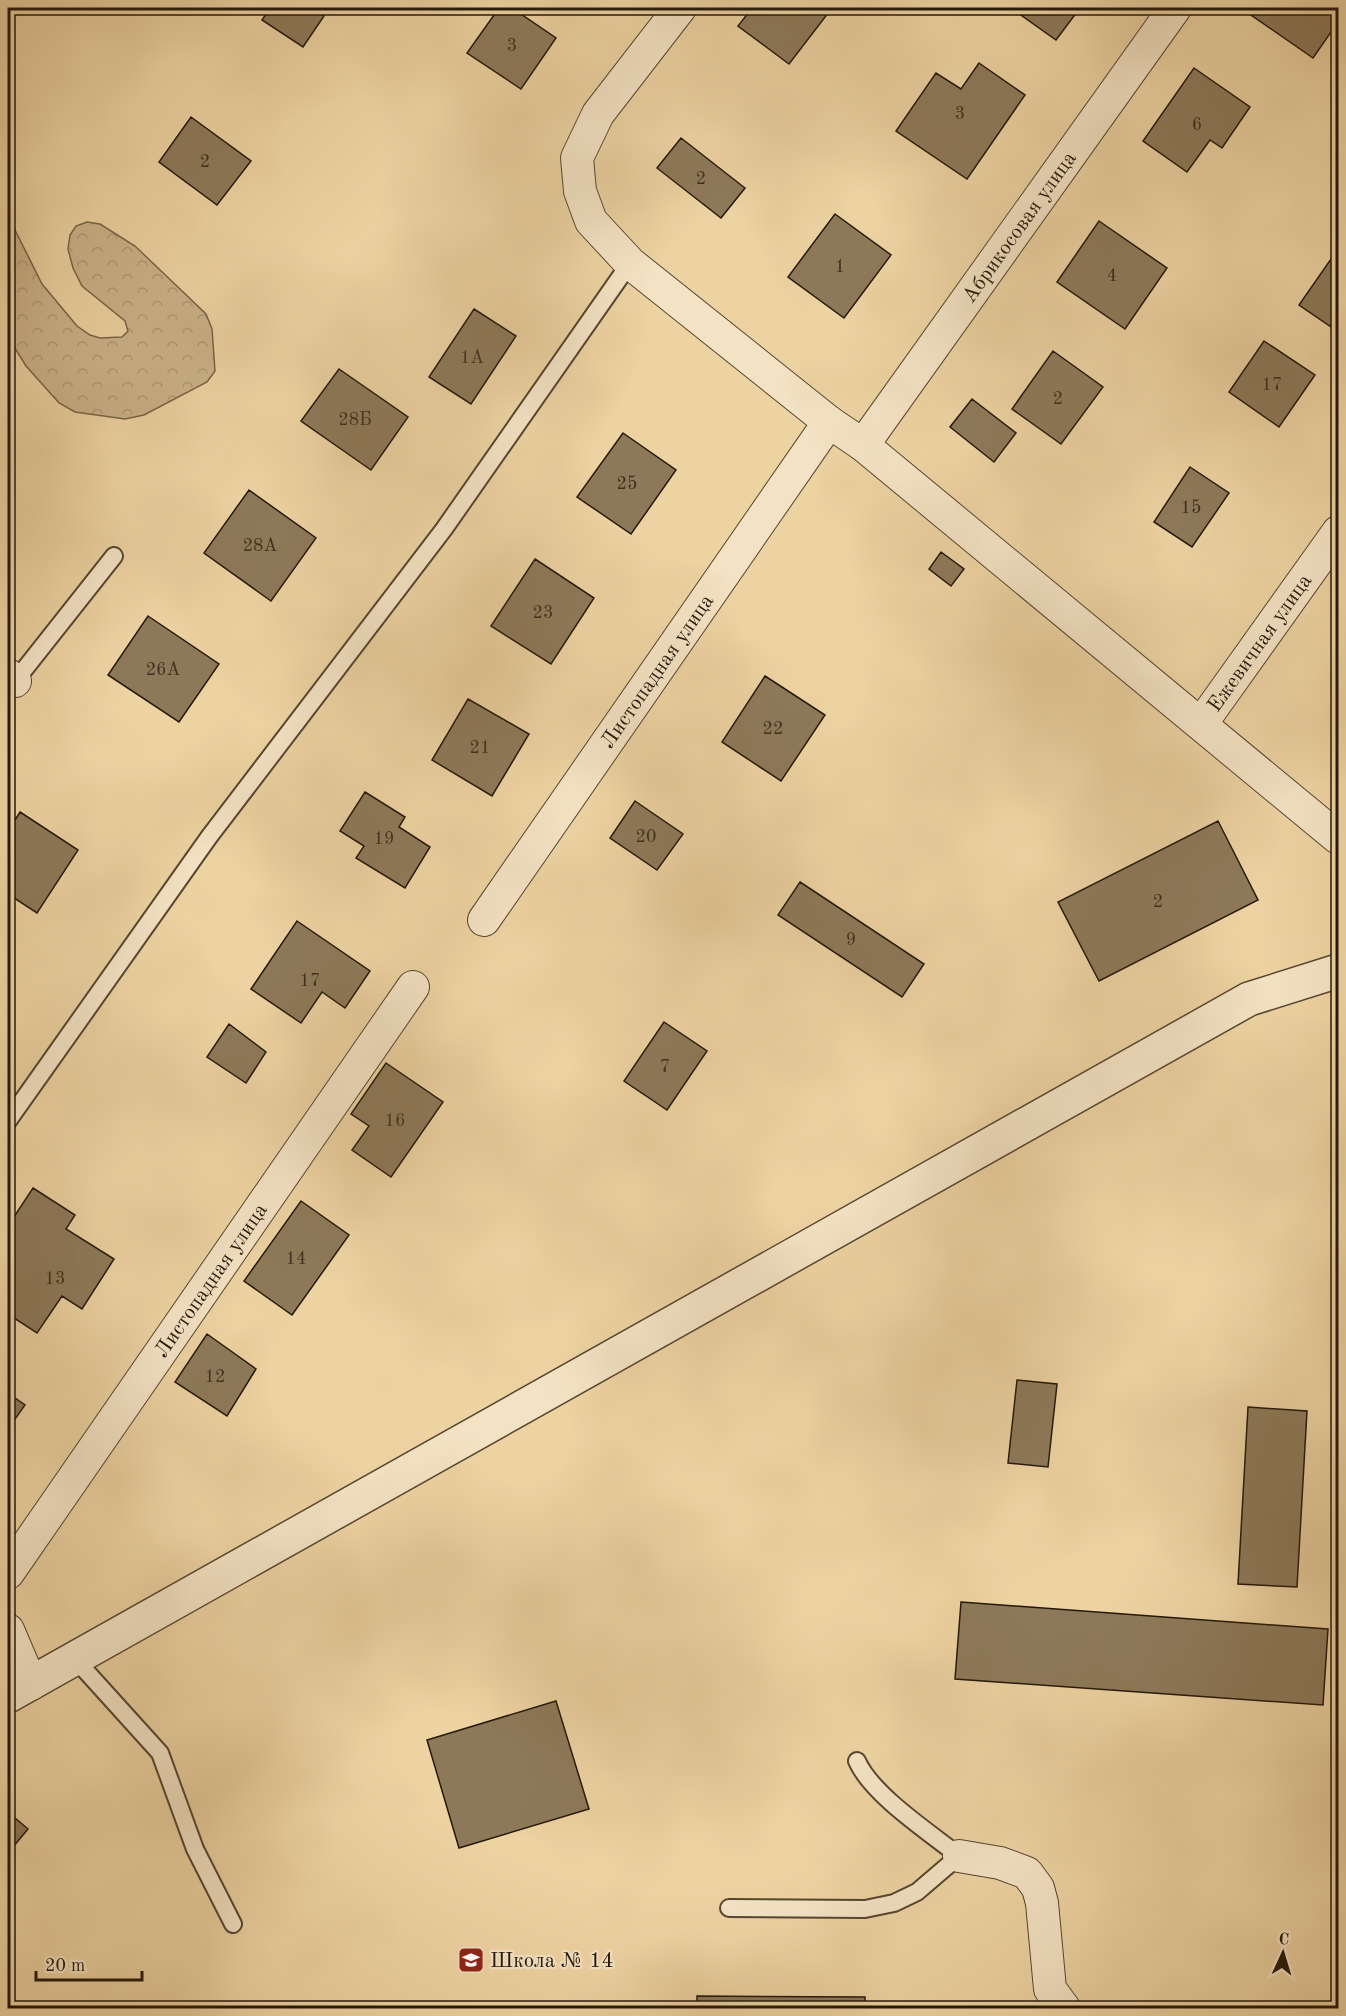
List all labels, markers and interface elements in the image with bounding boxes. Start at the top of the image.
house number: 3 [507,37,517,55]
house number: 3 [955,105,965,123]
house number: 6 [1192,116,1202,134]
street label: Абрикосовая улица [959,148,1081,307]
house number: 2 [200,153,210,171]
house number: 2 [696,170,706,188]
house number: 1 [835,258,845,276]
house number: 4 [1107,267,1117,285]
house number: 1А [460,349,484,367]
house number: 17 [1262,376,1282,394]
house number: 2 [1053,390,1063,408]
house number: 28Б [338,411,372,429]
house number: 25 [617,475,637,493]
house number: 15 [1181,499,1201,517]
house number: 28А [243,537,278,555]
street label: Ежевичная улица [1204,571,1316,716]
street label: Листопадная улица [597,591,718,752]
house number: 23 [533,604,553,622]
house number: 26А [146,661,181,679]
house number: 22 [763,720,783,738]
house number: 21 [470,739,490,757]
house number: 20 [636,828,656,846]
house number: 19 [374,830,394,848]
house number: 2 [1153,893,1163,911]
house number: 9 [846,931,856,949]
house number: 17 [300,972,320,990]
house number: 7 [660,1058,670,1076]
house number: 16 [385,1112,405,1130]
street label: Листопадная улица [151,1200,272,1362]
house number: 14 [286,1250,306,1268]
house number: 13 [45,1270,65,1288]
house number: 12 [205,1368,225,1386]
north arrow [1253,1923,1313,1983]
text: С [1278,1932,1290,1948]
scale bar [36,1944,142,1982]
school or university icon: Школа № 14 [456,1945,486,1975]
place label: Школа № 14 [490,1951,614,1972]
text: 20 m [45,1957,85,1975]

